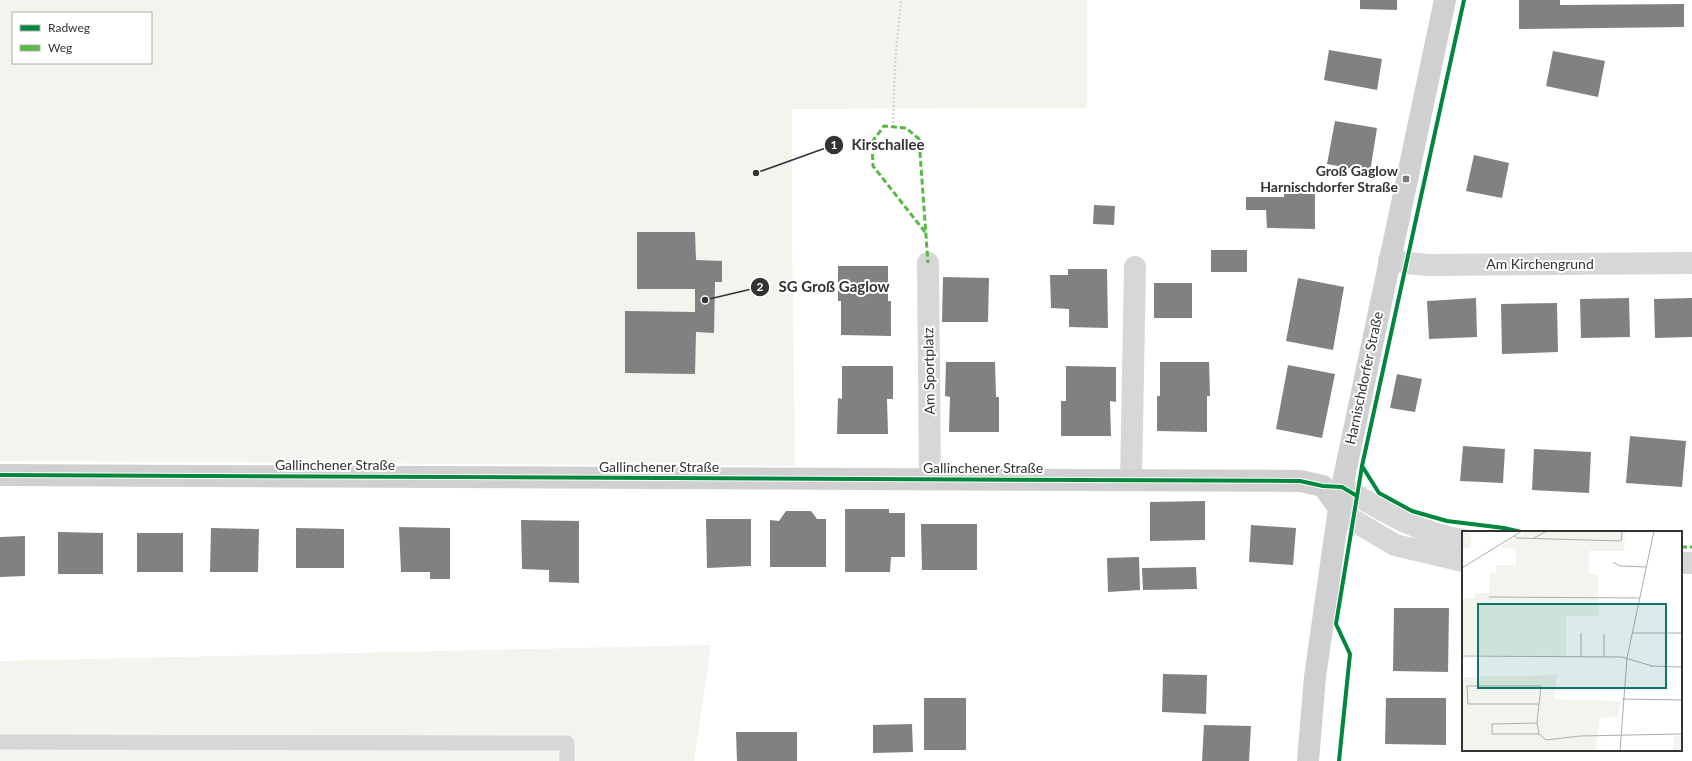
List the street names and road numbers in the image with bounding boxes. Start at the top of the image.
street label: Am Kirchengrund [1486,255,1594,272]
street label: Harnischdorfer Straße [1341,310,1386,446]
street label: Am Sportplatz [919,327,938,415]
street label: Gallinchener Straße [275,456,395,473]
street label: Gallinchener Straße [599,458,719,475]
street label: Gallinchener Straße [923,459,1043,476]

